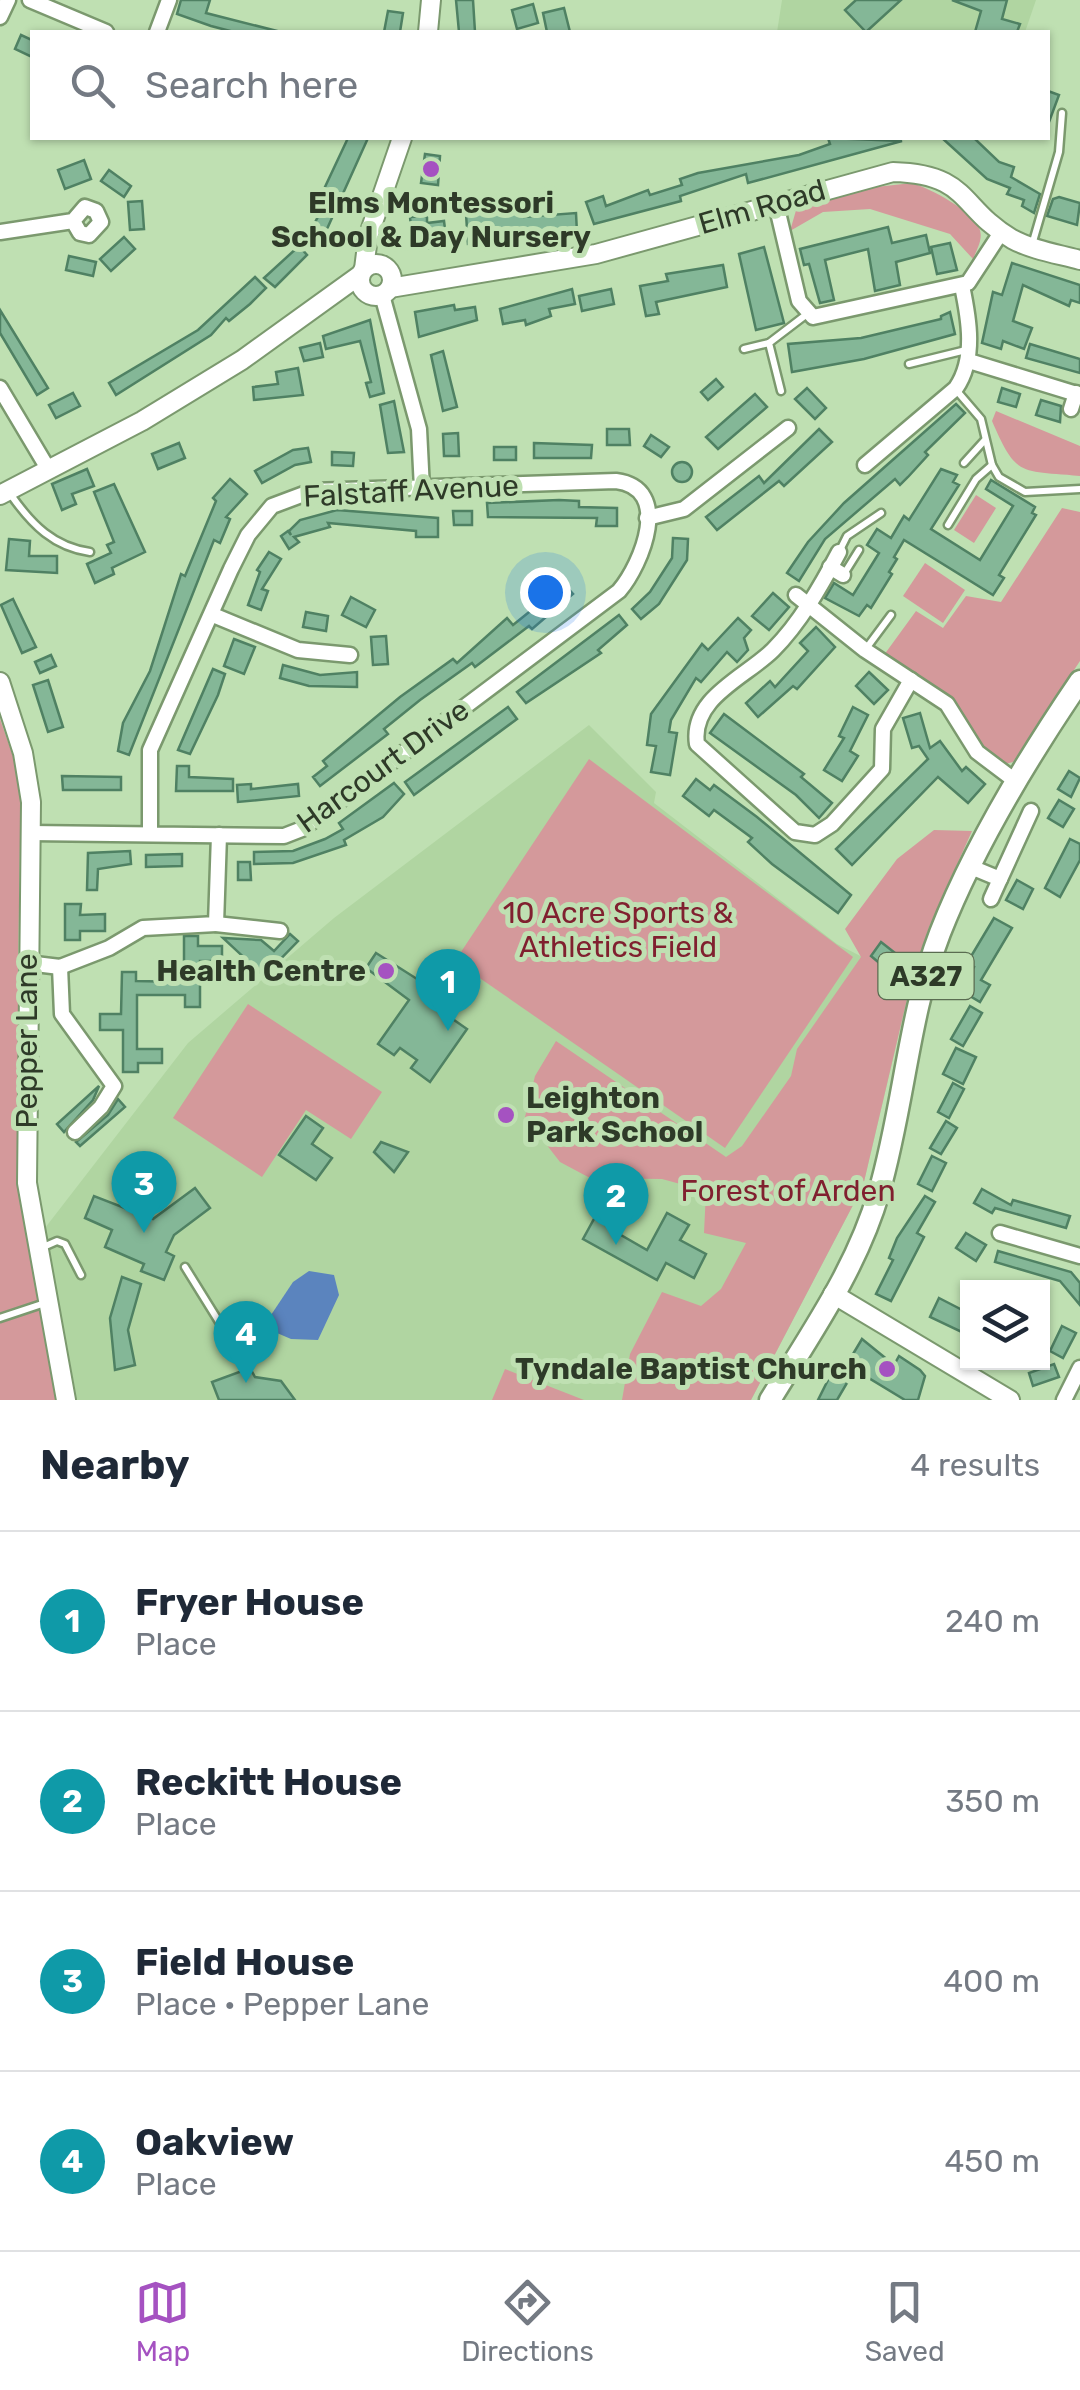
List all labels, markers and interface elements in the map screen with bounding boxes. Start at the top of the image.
search box [30,30,1050,140]
icon: search [65,58,120,113]
text: Search here [145,62,358,108]
marker: Elms Montessori School & Day Nursery [420,158,442,180]
street label: Elm Road [694,172,830,242]
place label: Elms Montessori School & Day Nursery [271,185,591,255]
street label: Falstaff Avenue [302,467,520,515]
your location [520,567,571,618]
street label: Harcourt Drive [290,692,476,840]
park label: 10 Acre Sports & Athletics Field [503,895,733,965]
pin: 1 [416,948,480,1031]
place label: Health Centre [156,953,366,989]
road number: A327 [878,953,974,999]
street label: Pepper Lane [9,954,45,1128]
marker: Health Centre [375,960,397,982]
place label: Leighton Park School [526,1080,703,1150]
marker: Leighton Park School [495,1104,517,1126]
pin: 3 [112,1150,176,1233]
pin: 2 [584,1162,648,1245]
park label: Forest of Arden [680,1173,896,1209]
map controls [960,1280,1050,1370]
button: layers [960,1280,1050,1370]
pin: 4 [214,1300,278,1383]
place label: Tyndale Baptist Church [515,1351,867,1387]
marker: Tyndale Baptist Church [876,1358,898,1380]
text: Nearby [40,1440,190,1490]
text: 4 results [910,1446,1040,1484]
text: Fryer House [135,1579,364,1625]
text: 1 [65,1602,80,1640]
text: 240 m [945,1602,1040,1640]
text: Place [135,1625,217,1663]
text: Reckitt House [135,1759,402,1805]
text: 2 [62,1782,83,1820]
text: 350 m [945,1782,1040,1820]
text: Place [135,1805,217,1843]
text: Field House [135,1939,354,1985]
text: 3 [62,1962,83,2000]
text: 400 m [943,1962,1040,2000]
text: Place · Pepper Lane [135,1985,429,2023]
text: Oakview [135,2119,294,2165]
text: 4 [62,2142,83,2180]
text: 450 m [945,2142,1040,2180]
text: Place [135,2165,217,2203]
tab: Map [135,2275,190,2368]
tab: Directions [461,2275,594,2368]
tab: Saved [865,2275,945,2368]

